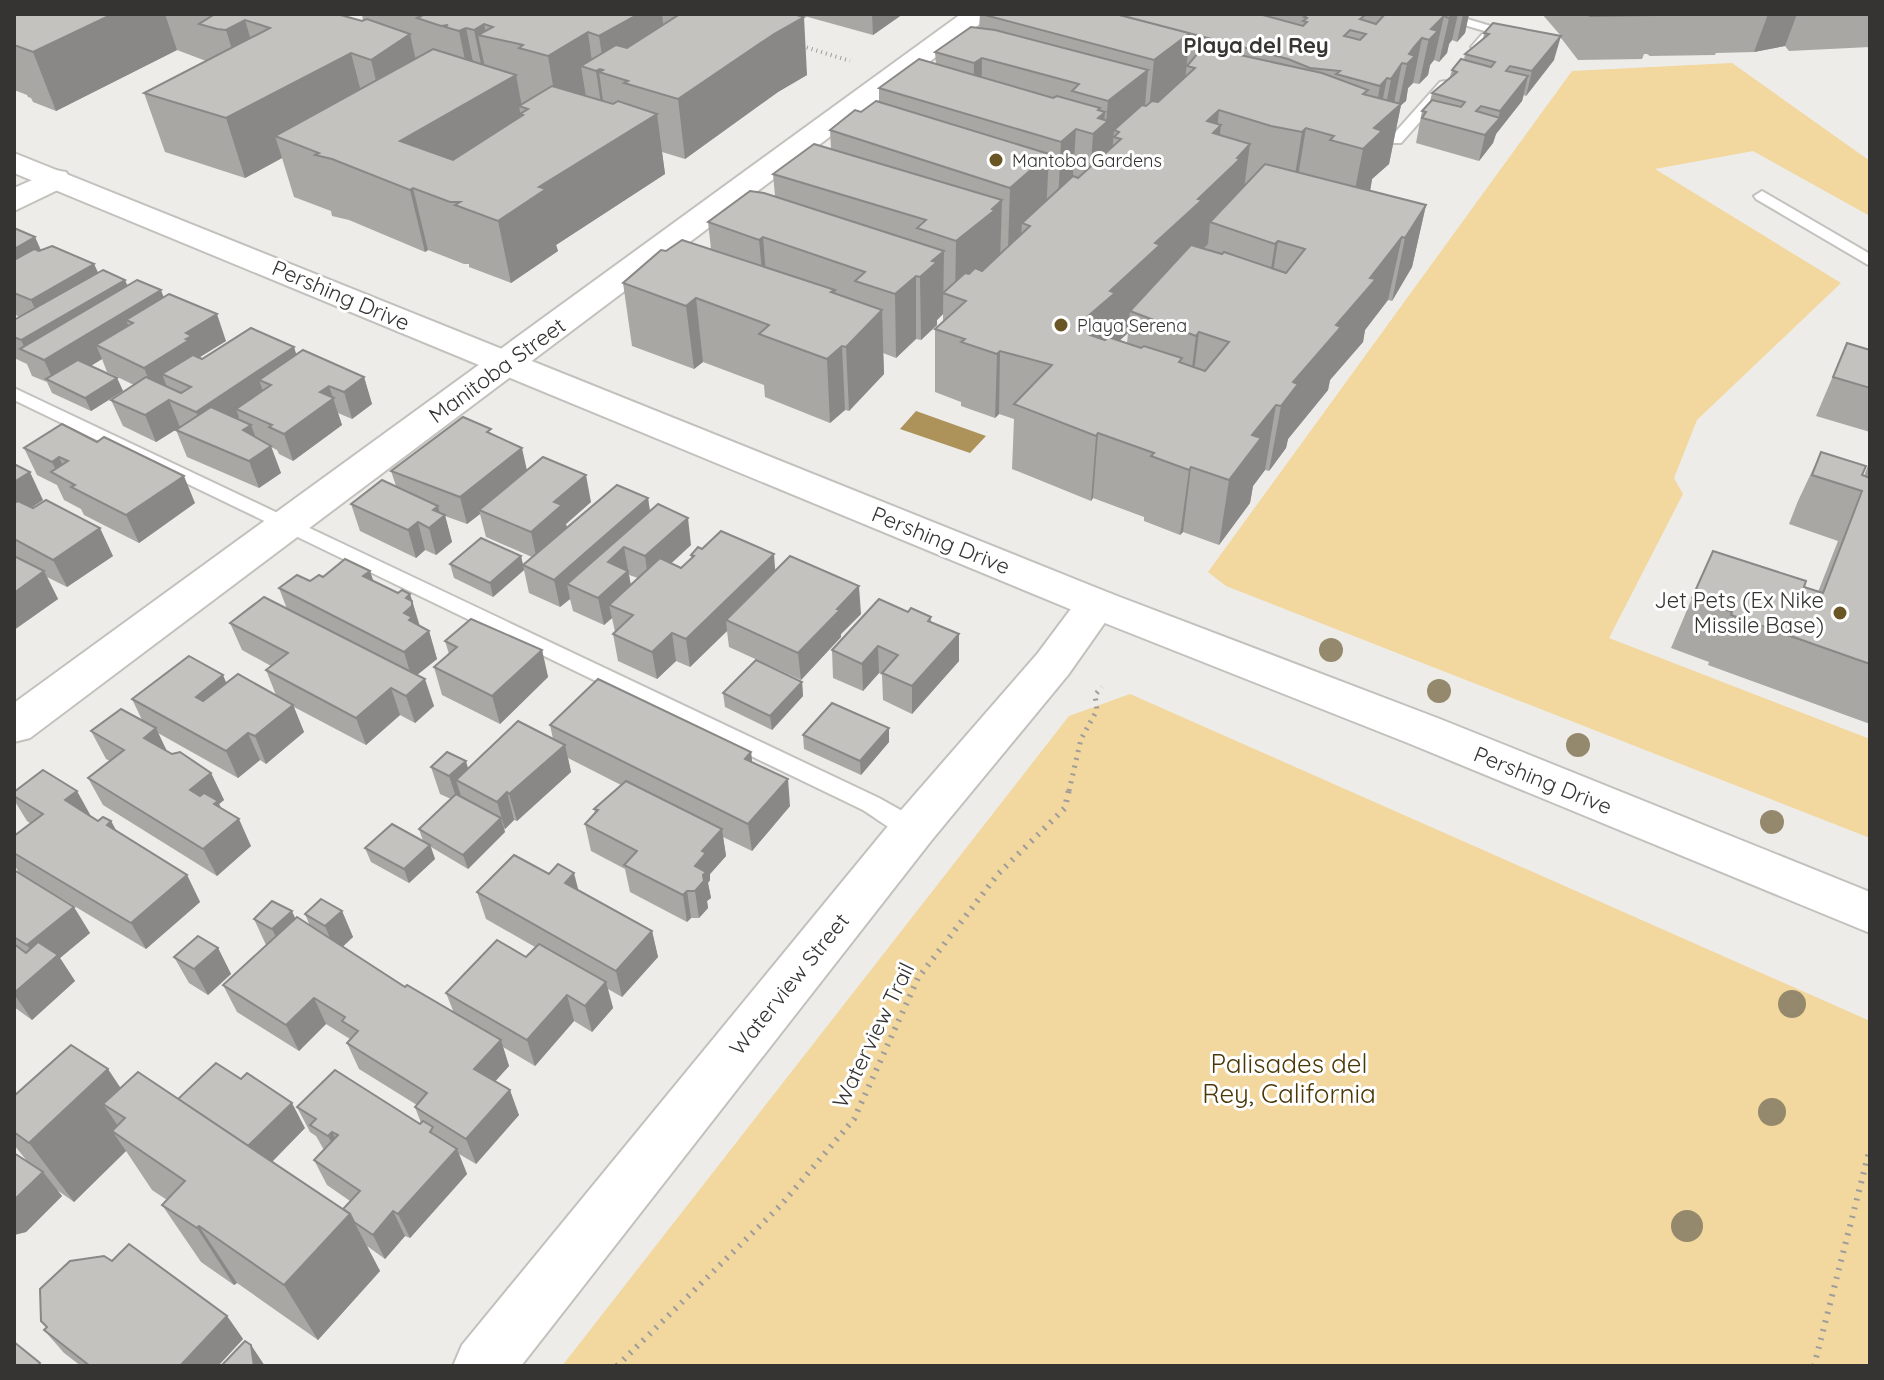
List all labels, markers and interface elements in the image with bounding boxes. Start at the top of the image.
district label: Playa del Rey [1183,31,1329,59]
place label: Mantoba Gardens [1012,149,1162,172]
marker: Mantoba Gardens [987,151,1005,169]
street label: Pershing Drive [268,253,414,337]
street label: Manitoba Street [423,311,571,429]
place label: Playa Serena [1077,314,1187,337]
marker: Playa Serena [1052,316,1070,334]
street label: Pershing Drive [868,500,1014,580]
place label: Jet Pets (Ex Nike Missile Base) [1654,586,1824,639]
marker: Jet Pets (Ex Nike Missile Base) [1831,604,1849,622]
street label: Pershing Drive [1470,740,1616,820]
street label: Waterview Street [723,907,855,1061]
street label: Waterview Trail [826,958,920,1112]
park label: Palisades del Rey, California [1202,1047,1376,1110]

